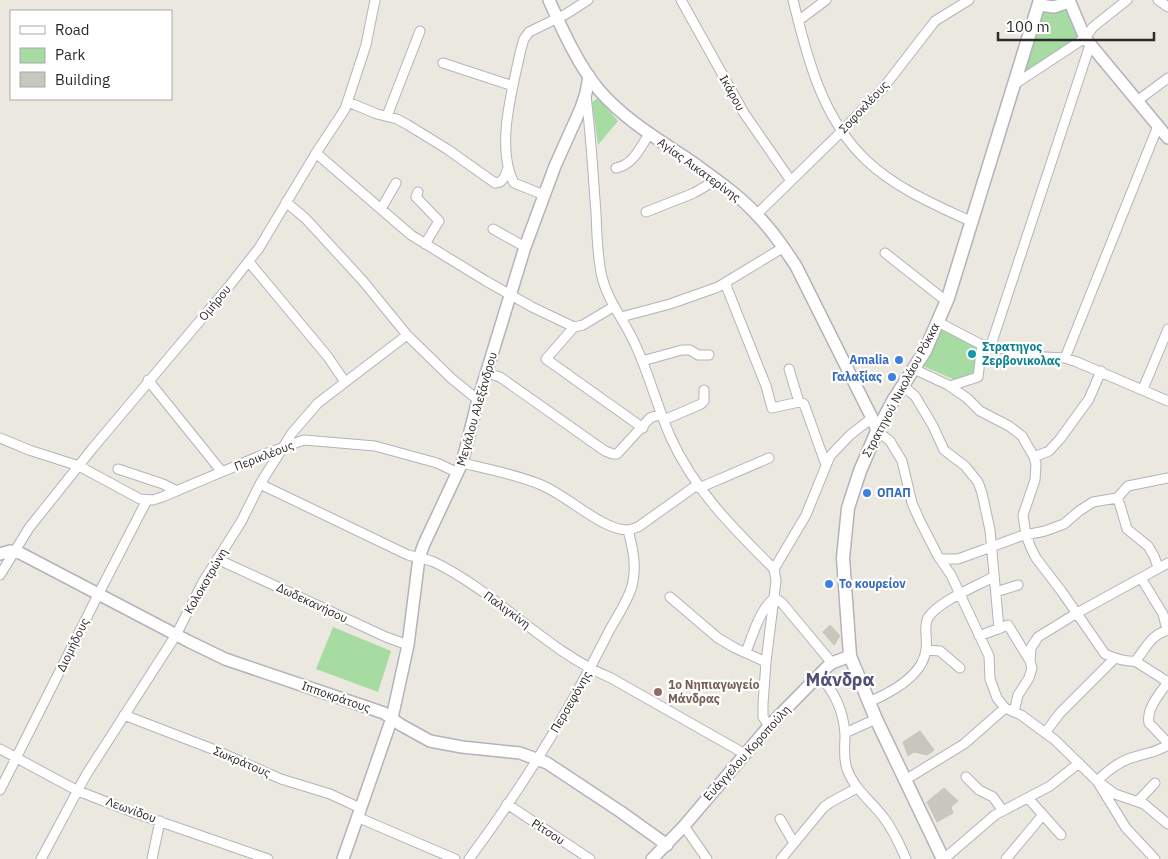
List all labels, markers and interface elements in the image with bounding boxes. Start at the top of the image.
legend [10,10,172,100]
scale bar [998,10,1154,42]
text: 100 m [1006,17,1050,36]
text: Road [55,20,90,39]
text: Park [55,45,85,64]
text: Building [55,70,110,89]
street label: Ικάρου [716,72,748,113]
street label: Σοφοκλέους [836,77,892,136]
street label: Αγίας Αικατερίνης [655,134,744,205]
street label: Ομήρου [195,282,234,324]
street label: Στρατηγού Νικολάου Ρόκκα [859,320,942,459]
place label: Στρατηγος Ζερβονικολας [982,339,1061,368]
marker: Στρατηγος Ζερβονικολας [966,348,978,360]
street label: Μεγάλου Αλεξάνδρου [453,350,500,468]
place label: Amalia [849,352,889,367]
marker: Amalia [893,354,905,366]
place label: Γαλαξίας [832,369,882,384]
marker: Γαλαξίας [886,371,898,383]
street label: Περικλέους [232,437,296,474]
place label: ΟΠΑΠ [877,485,911,500]
marker: ΟΠΑΠ [861,487,873,499]
street label: Κολοκοτρώνη [181,545,230,616]
place label: Το κουρείον [839,576,906,591]
marker: Το κουρείον [823,578,835,590]
street label: Δωδεκανήσου [274,579,350,626]
street label: Παλιγκίνη [481,588,534,632]
street label: Διομήδους [53,615,92,674]
street label: Περσεφόνης [547,668,594,735]
district label: Μάνδρα [806,668,874,691]
place label: 1ο Νηπιαγωγείο Μάνδρας [668,677,760,706]
street label: Ιπποκράτους [300,678,373,715]
marker: 1ο Νηπιαγωγείο Μάνδρας [652,686,664,698]
street label: Ευάγγελου Κοροπούλη [700,702,793,803]
street label: Σωκράτους [211,743,273,780]
street label: Λεωνίδου [104,793,158,826]
street label: Ρίτσου [529,815,568,848]

